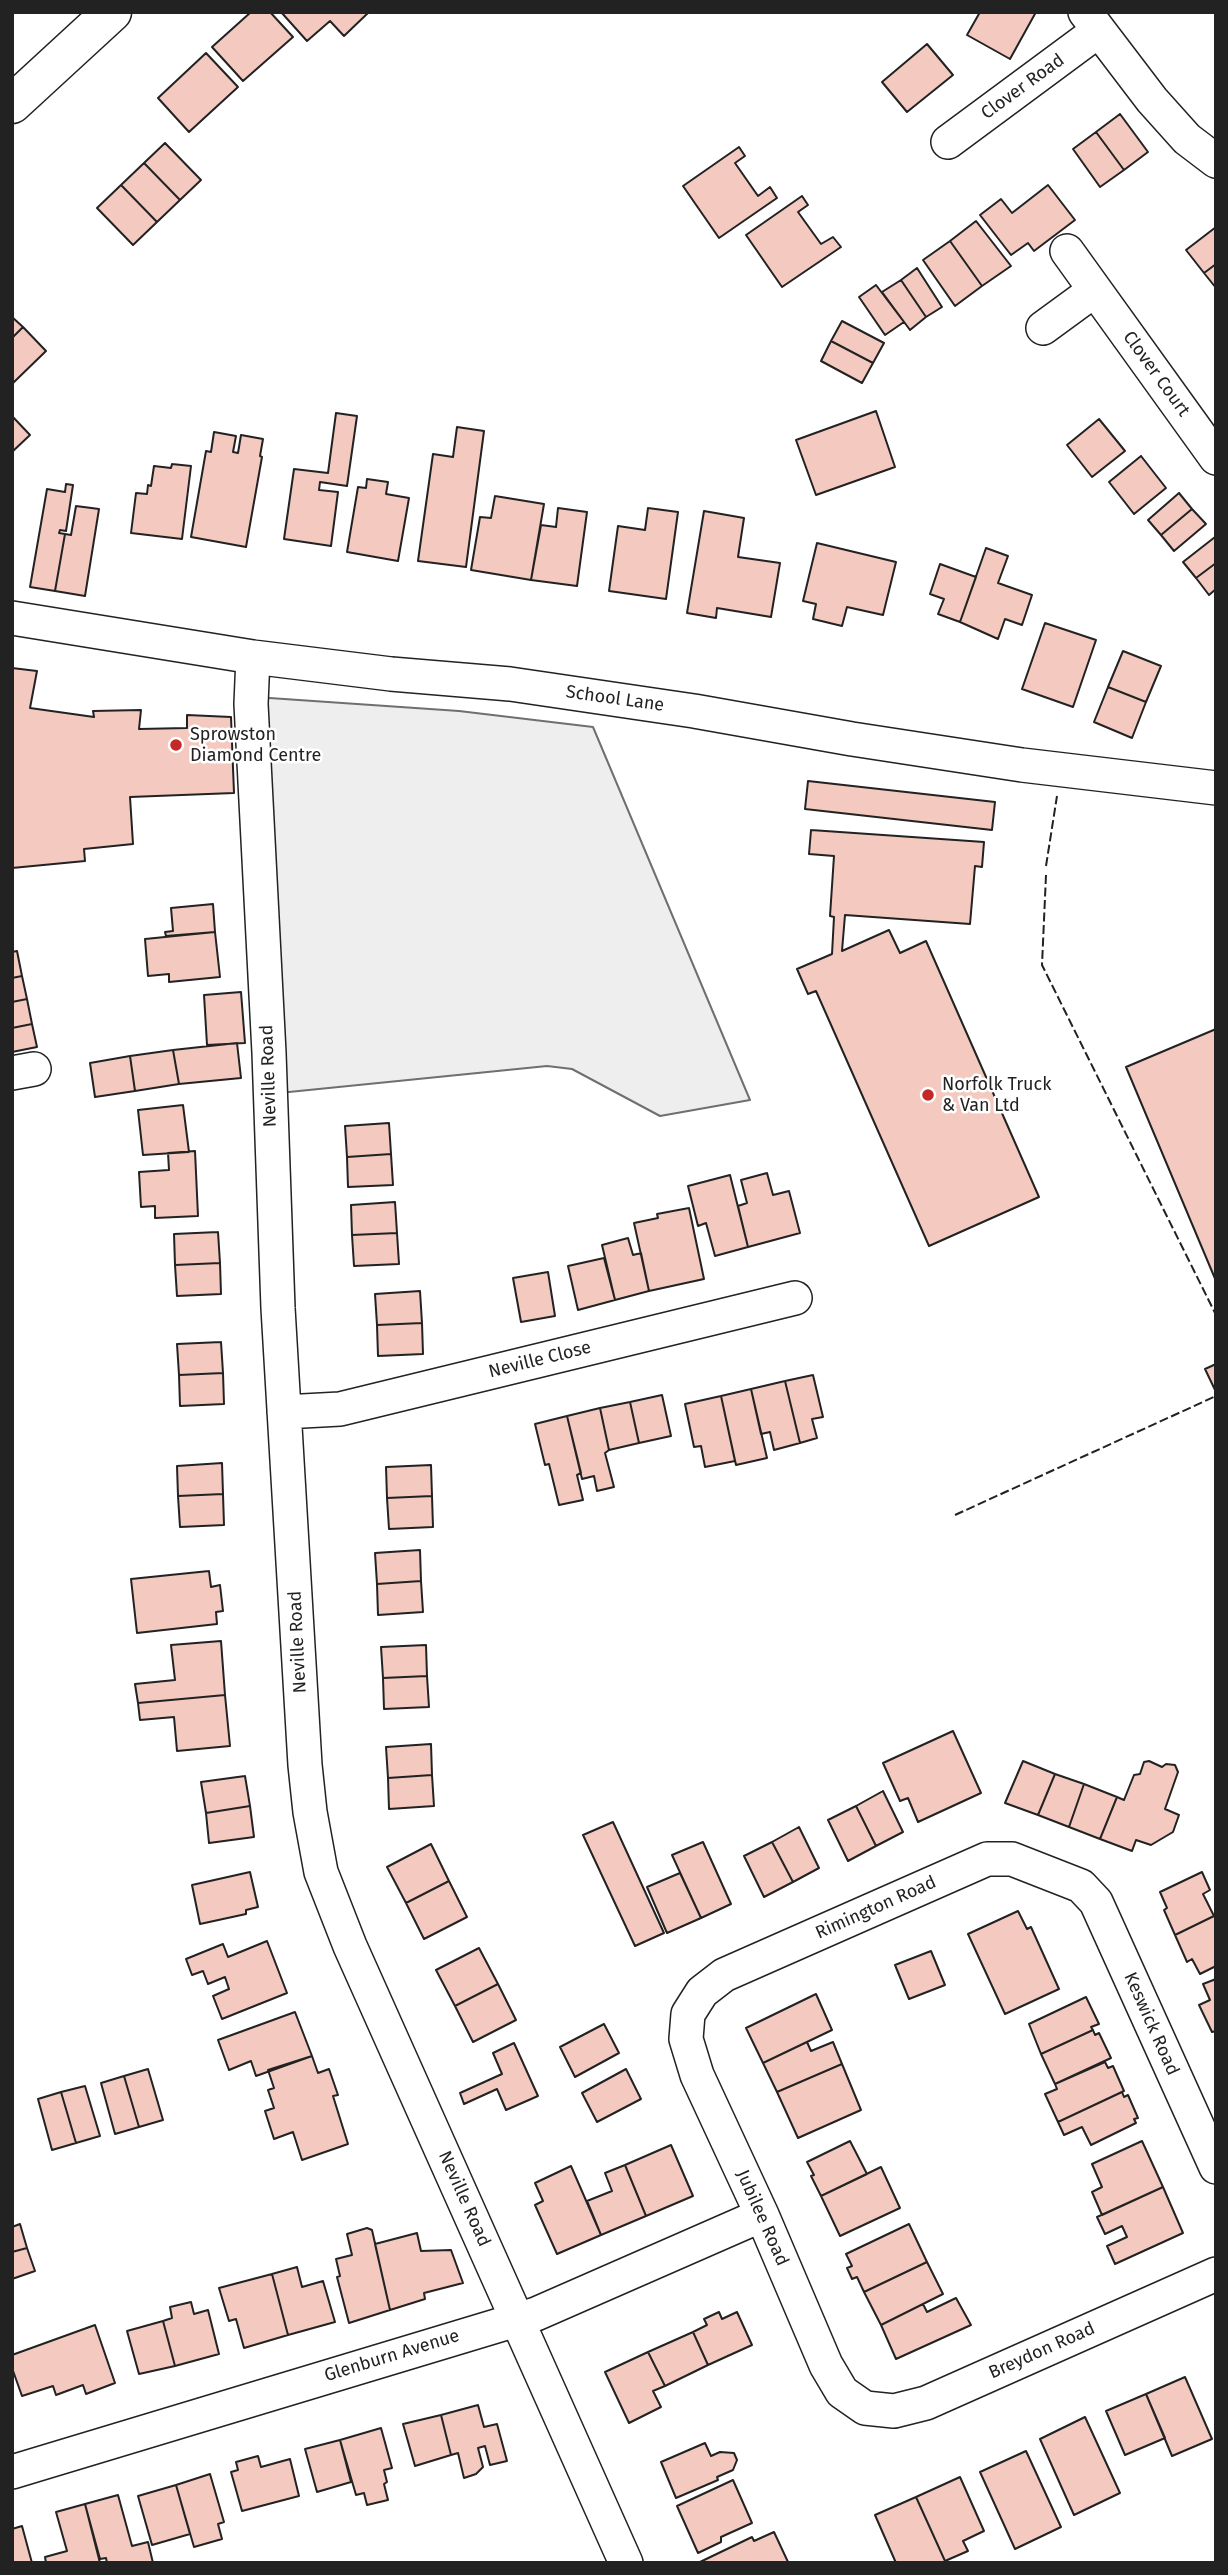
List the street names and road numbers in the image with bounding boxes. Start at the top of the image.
street label: Clover Road [977,50,1069,124]
street label: Clover Court [1118,327,1194,421]
street label: School Lane [564,681,666,717]
street label: Neville Road [256,1024,282,1128]
street label: Neville Close [487,1337,593,1383]
street label: Neville Road [285,1590,311,1694]
street label: Rimington Road [812,1872,940,1944]
street label: Keswick Road [1119,1969,1183,2079]
street label: Neville Road [433,2148,495,2250]
street label: Jubilee Road [731,2167,793,2269]
street label: Breydon Road [986,2318,1098,2384]
street label: Glenburn Avenue [322,2325,462,2387]

